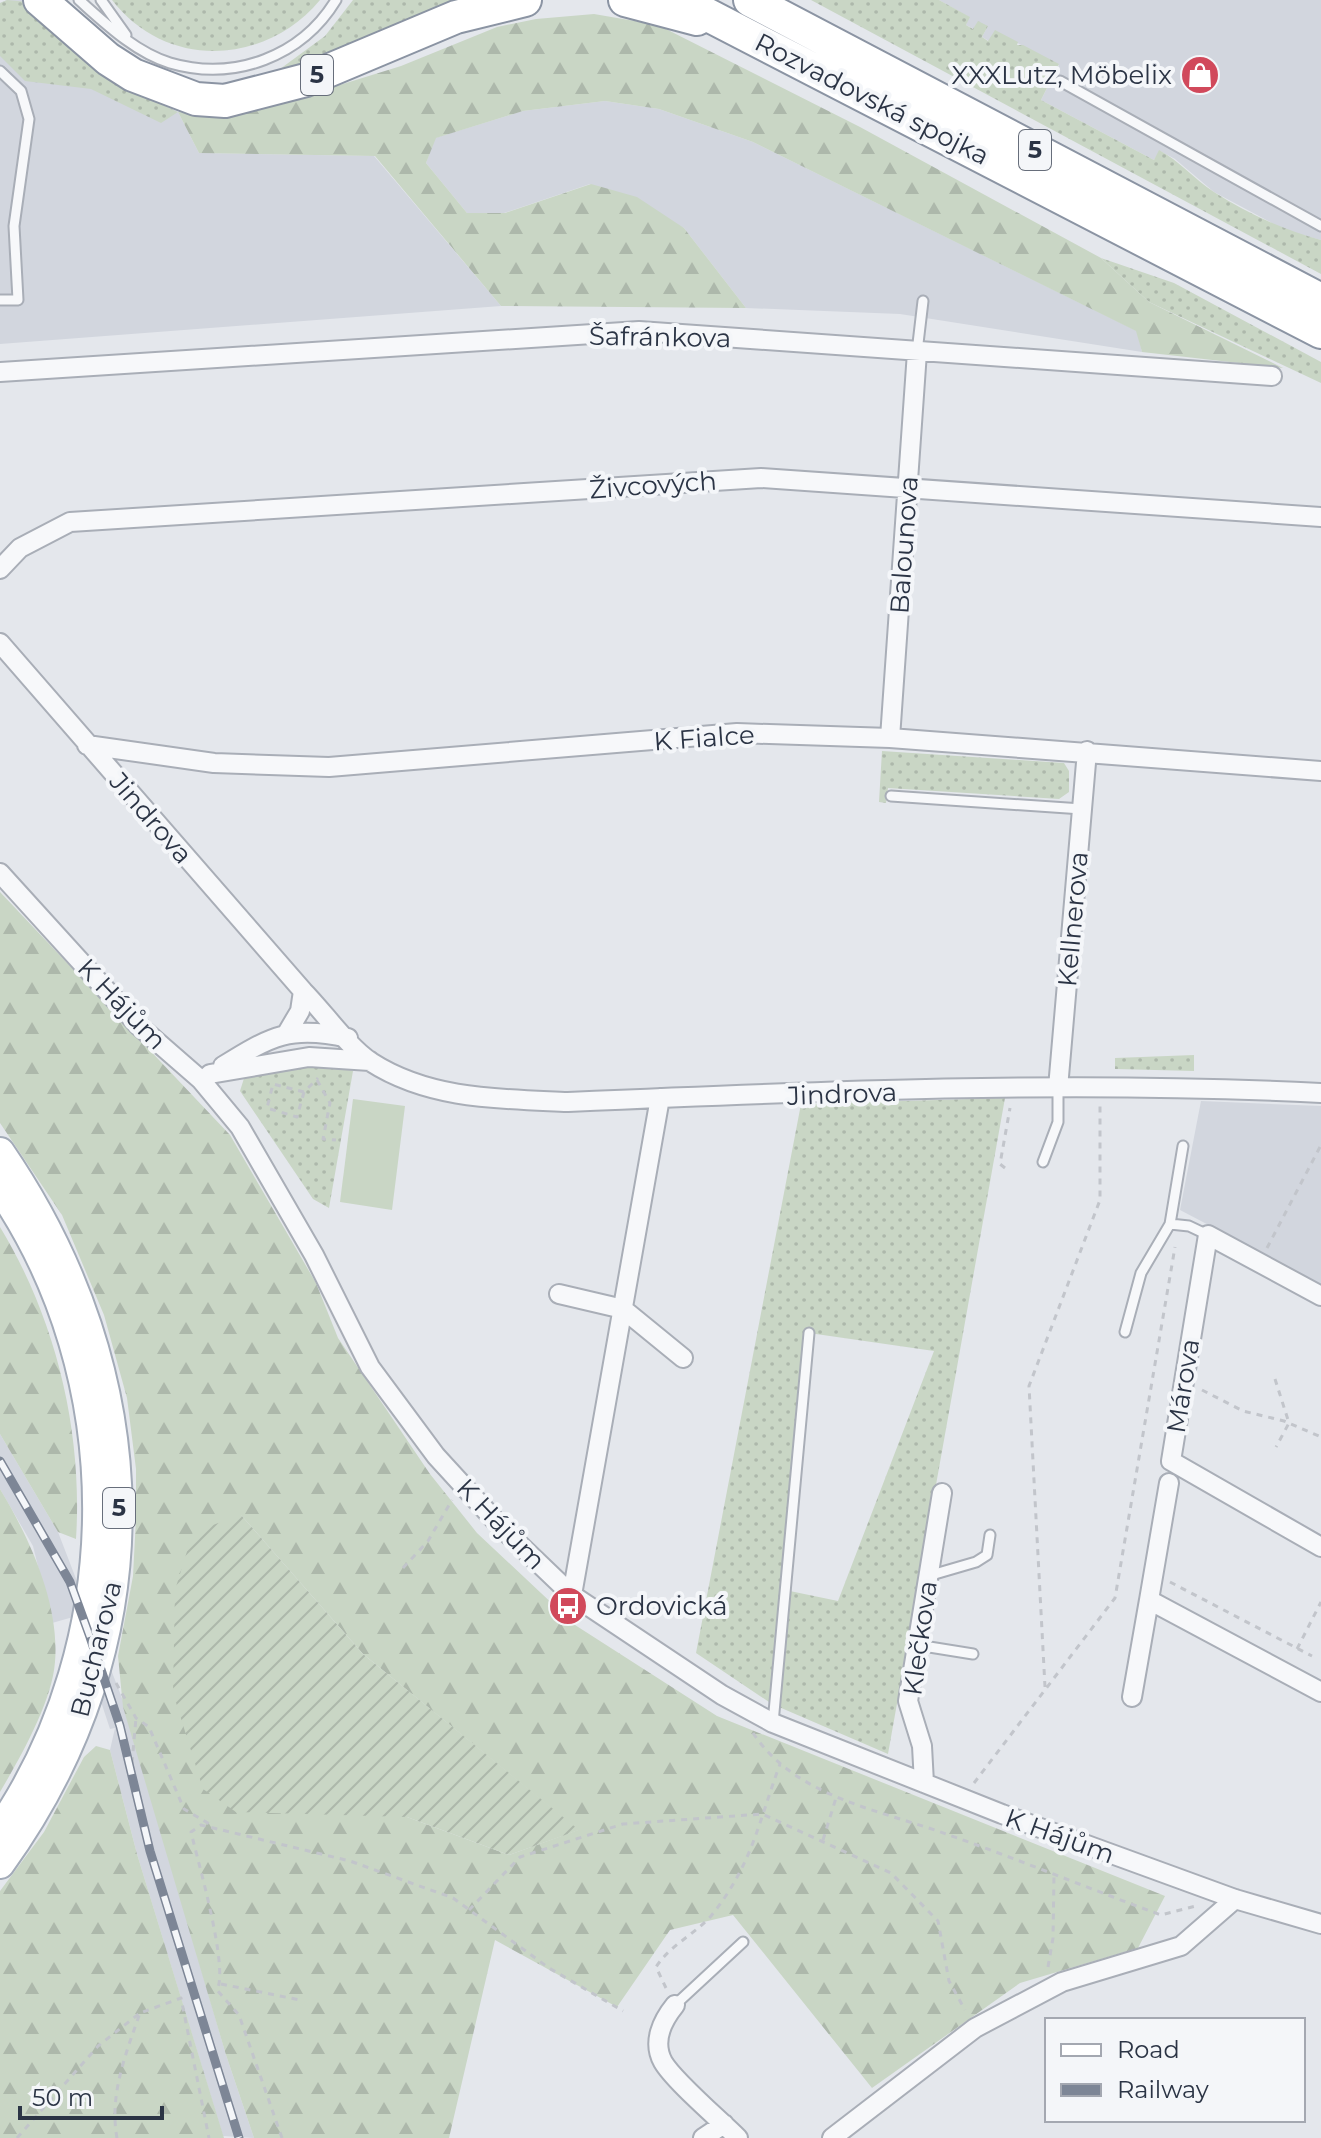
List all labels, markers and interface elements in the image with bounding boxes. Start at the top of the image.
street label: Rozvadovská spojka [749,26,995,172]
shop icon: XXXLutz, Möbelix [1179,54,1221,96]
road number: 5 [301,55,333,95]
place label: XXXLutz, Möbelix [951,59,1172,91]
road number: 5 [1019,130,1051,170]
street label: Šafránkova [589,320,731,354]
street label: Živcových [588,465,718,505]
street label: Balounova [883,475,925,615]
street label: K Fialce [652,719,756,757]
street label: Jindrova [102,765,199,870]
street label: Kellnerova [1051,850,1095,988]
street label: K Hájům [71,952,173,1056]
street label: Jindrova [785,1076,898,1112]
street label: Márova [1160,1337,1206,1435]
street label: K Hájům [450,1472,552,1576]
road number: 5 [103,1488,135,1528]
street label: Bucharova [64,1578,128,1720]
street label: Klečkova [896,1579,944,1697]
bus stop icon: Ordovická [547,1585,589,1627]
place label: Ordovická [596,1590,728,1622]
street label: K Hájům [1001,1801,1119,1871]
legend [1045,2018,1305,2122]
text: Road [1117,2035,1180,2064]
scale bar [20,2070,162,2120]
text: Railway [1117,2075,1209,2104]
text: 50 m [32,2083,93,2112]

